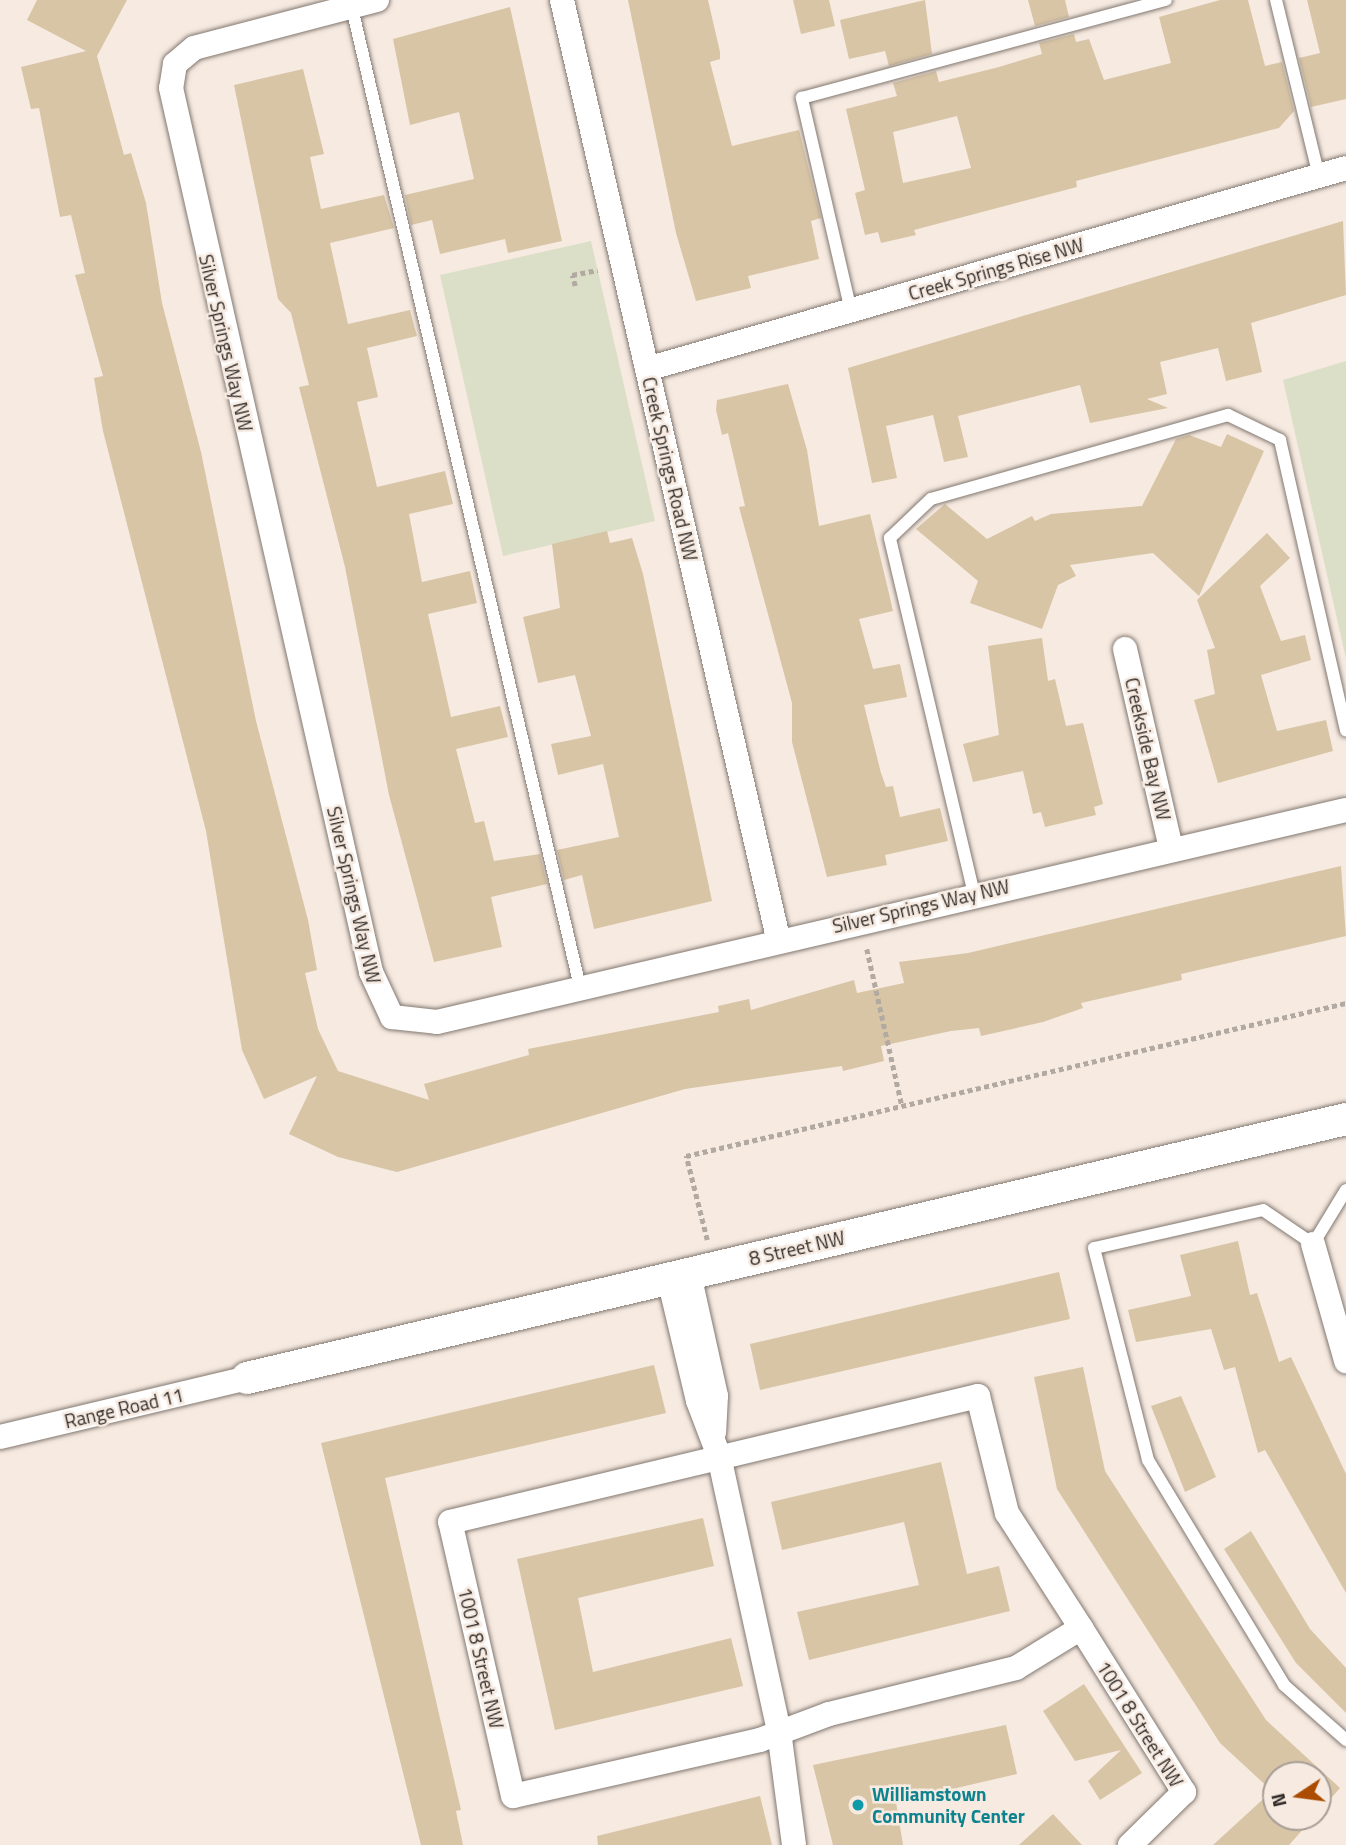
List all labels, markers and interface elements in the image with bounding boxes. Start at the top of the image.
street label: Creek Springs Rise NW [906,233,1086,305]
street label: Silver Springs Way NW [195,252,257,434]
street label: Creek Springs Road NW [638,375,702,563]
street label: Creekside Bay NW [1120,675,1176,823]
street label: Silver Springs Way NW [323,804,385,986]
street label: Silver Springs Way NW [830,875,1012,937]
street label: 8 Street NW [747,1226,847,1270]
street label: Range Road 11 [62,1383,186,1433]
street label: 1001 8 Street NW [454,1585,508,1731]
street label: 1001 8 Street NW [1092,1657,1188,1791]
north arrow [1262,1761,1332,1831]
place label: Williamstown Community Center [872,1783,1025,1827]
text: N [1262,1791,1294,1810]
marker: Williamstown Community Center [850,1797,866,1813]

